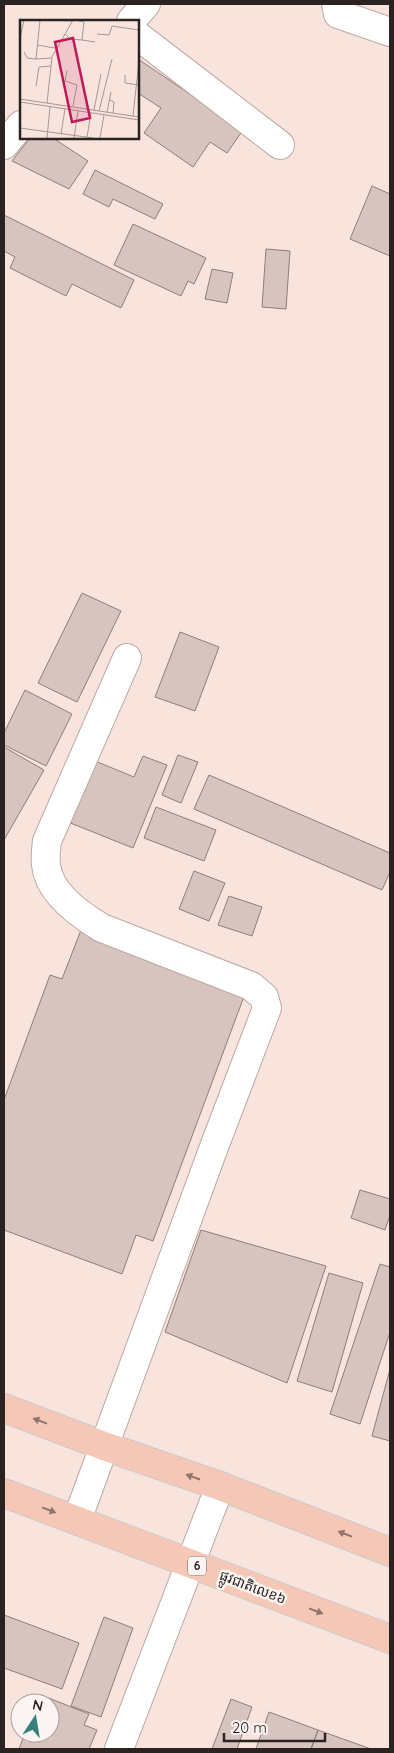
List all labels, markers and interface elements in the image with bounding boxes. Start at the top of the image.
inset map [20,20,139,139]
one-way arrow [33,1417,47,1425]
one-way arrow [185,1473,200,1481]
one-way arrow [42,1507,57,1514]
one-way arrow [338,1530,352,1538]
road number: 6 [188,1556,206,1575]
street label: ផ្លូវជាតិលេខ៦ [216,1566,289,1611]
one-way arrow [309,1607,324,1615]
north arrow [10,1693,60,1743]
text: N [31,1695,45,1715]
scale bar [224,1710,325,1742]
text: 20 m [232,1718,267,1737]

